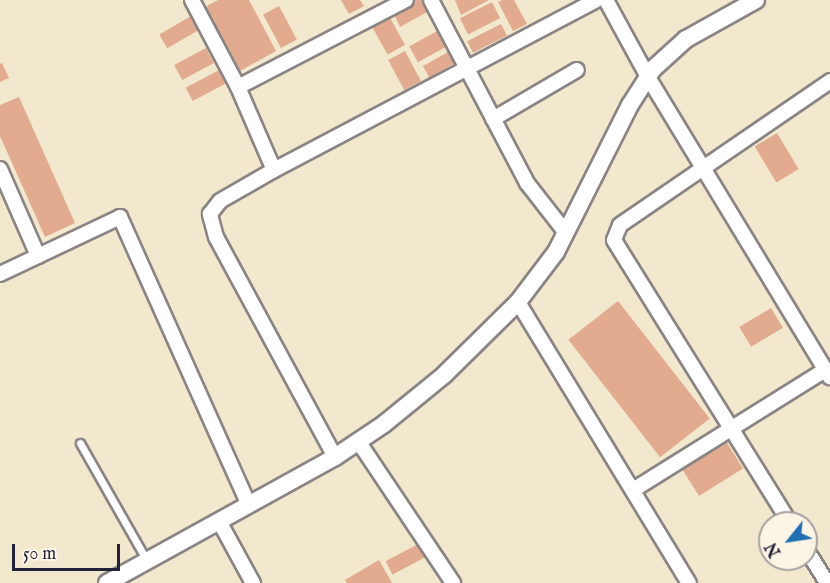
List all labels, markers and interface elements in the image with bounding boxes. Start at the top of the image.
north arrow [758,511,818,571]
scale bar [15,532,123,570]
text: N [762,538,786,560]
text: 50 m [23,543,56,566]

